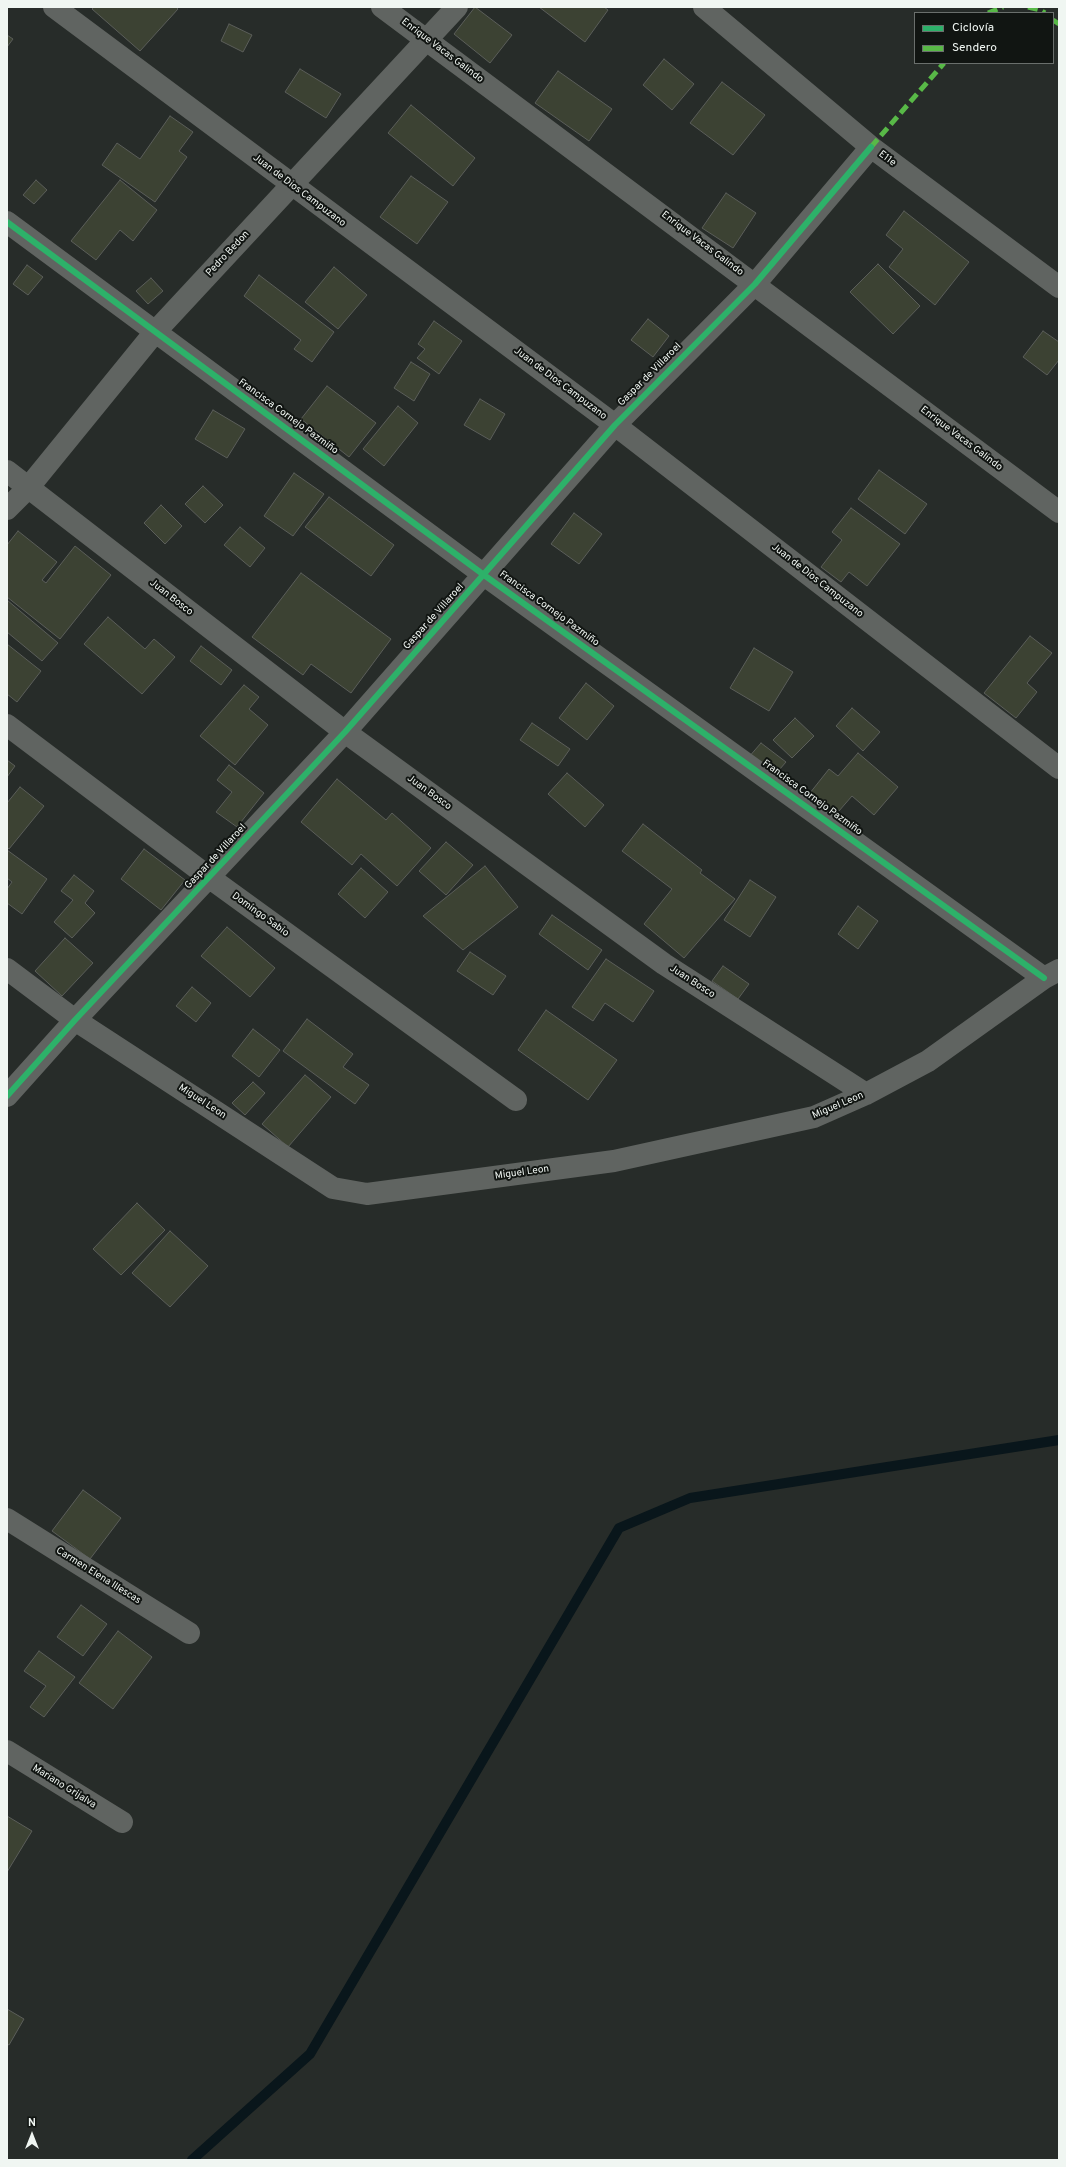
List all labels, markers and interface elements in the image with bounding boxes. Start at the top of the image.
legend [914,12,1054,64]
street label: Enrique Vacas Galindo [399,16,485,86]
text: Ciclovía [952,20,994,36]
text: Sendero [952,40,997,56]
street label: E11e [876,149,898,169]
street label: Juan de Dios Campuzano [250,152,348,230]
street label: Enrique Vacas Galindo [659,209,745,279]
street label: Pedro Bedon [204,229,252,279]
street label: Gaspar de Villaroel [616,341,684,409]
street label: Juan de Dios Campuzano [511,345,609,423]
street label: Francisca Cornejo Pazmiño [236,377,340,457]
street label: Enrique Vacas Galindo [918,404,1004,474]
street label: Juan de Dios Campuzano [769,541,865,621]
street label: Francisca Cornejo Pazmiño [497,569,601,649]
street label: Juan Bosco [147,577,195,619]
street label: Gaspar de Villaroel [401,582,467,652]
street label: Francisca Cornejo Pazmiño [760,758,864,838]
street label: Juan Bosco [404,773,454,813]
street label: Gaspar de Villaroel [183,822,249,892]
street label: Domingo Sabio [229,890,291,940]
street label: Juan Bosco [667,963,717,1001]
street label: Miguel Leon [176,1082,228,1122]
street label: Miguel Leon [811,1090,865,1122]
street label: Miguel Leon [494,1163,550,1183]
street label: Carmen Elena Illescas [53,1545,143,1607]
street label: Mariano Grijalva [30,1763,98,1811]
north arrow [12,2115,52,2155]
text: N [28,2116,36,2130]

